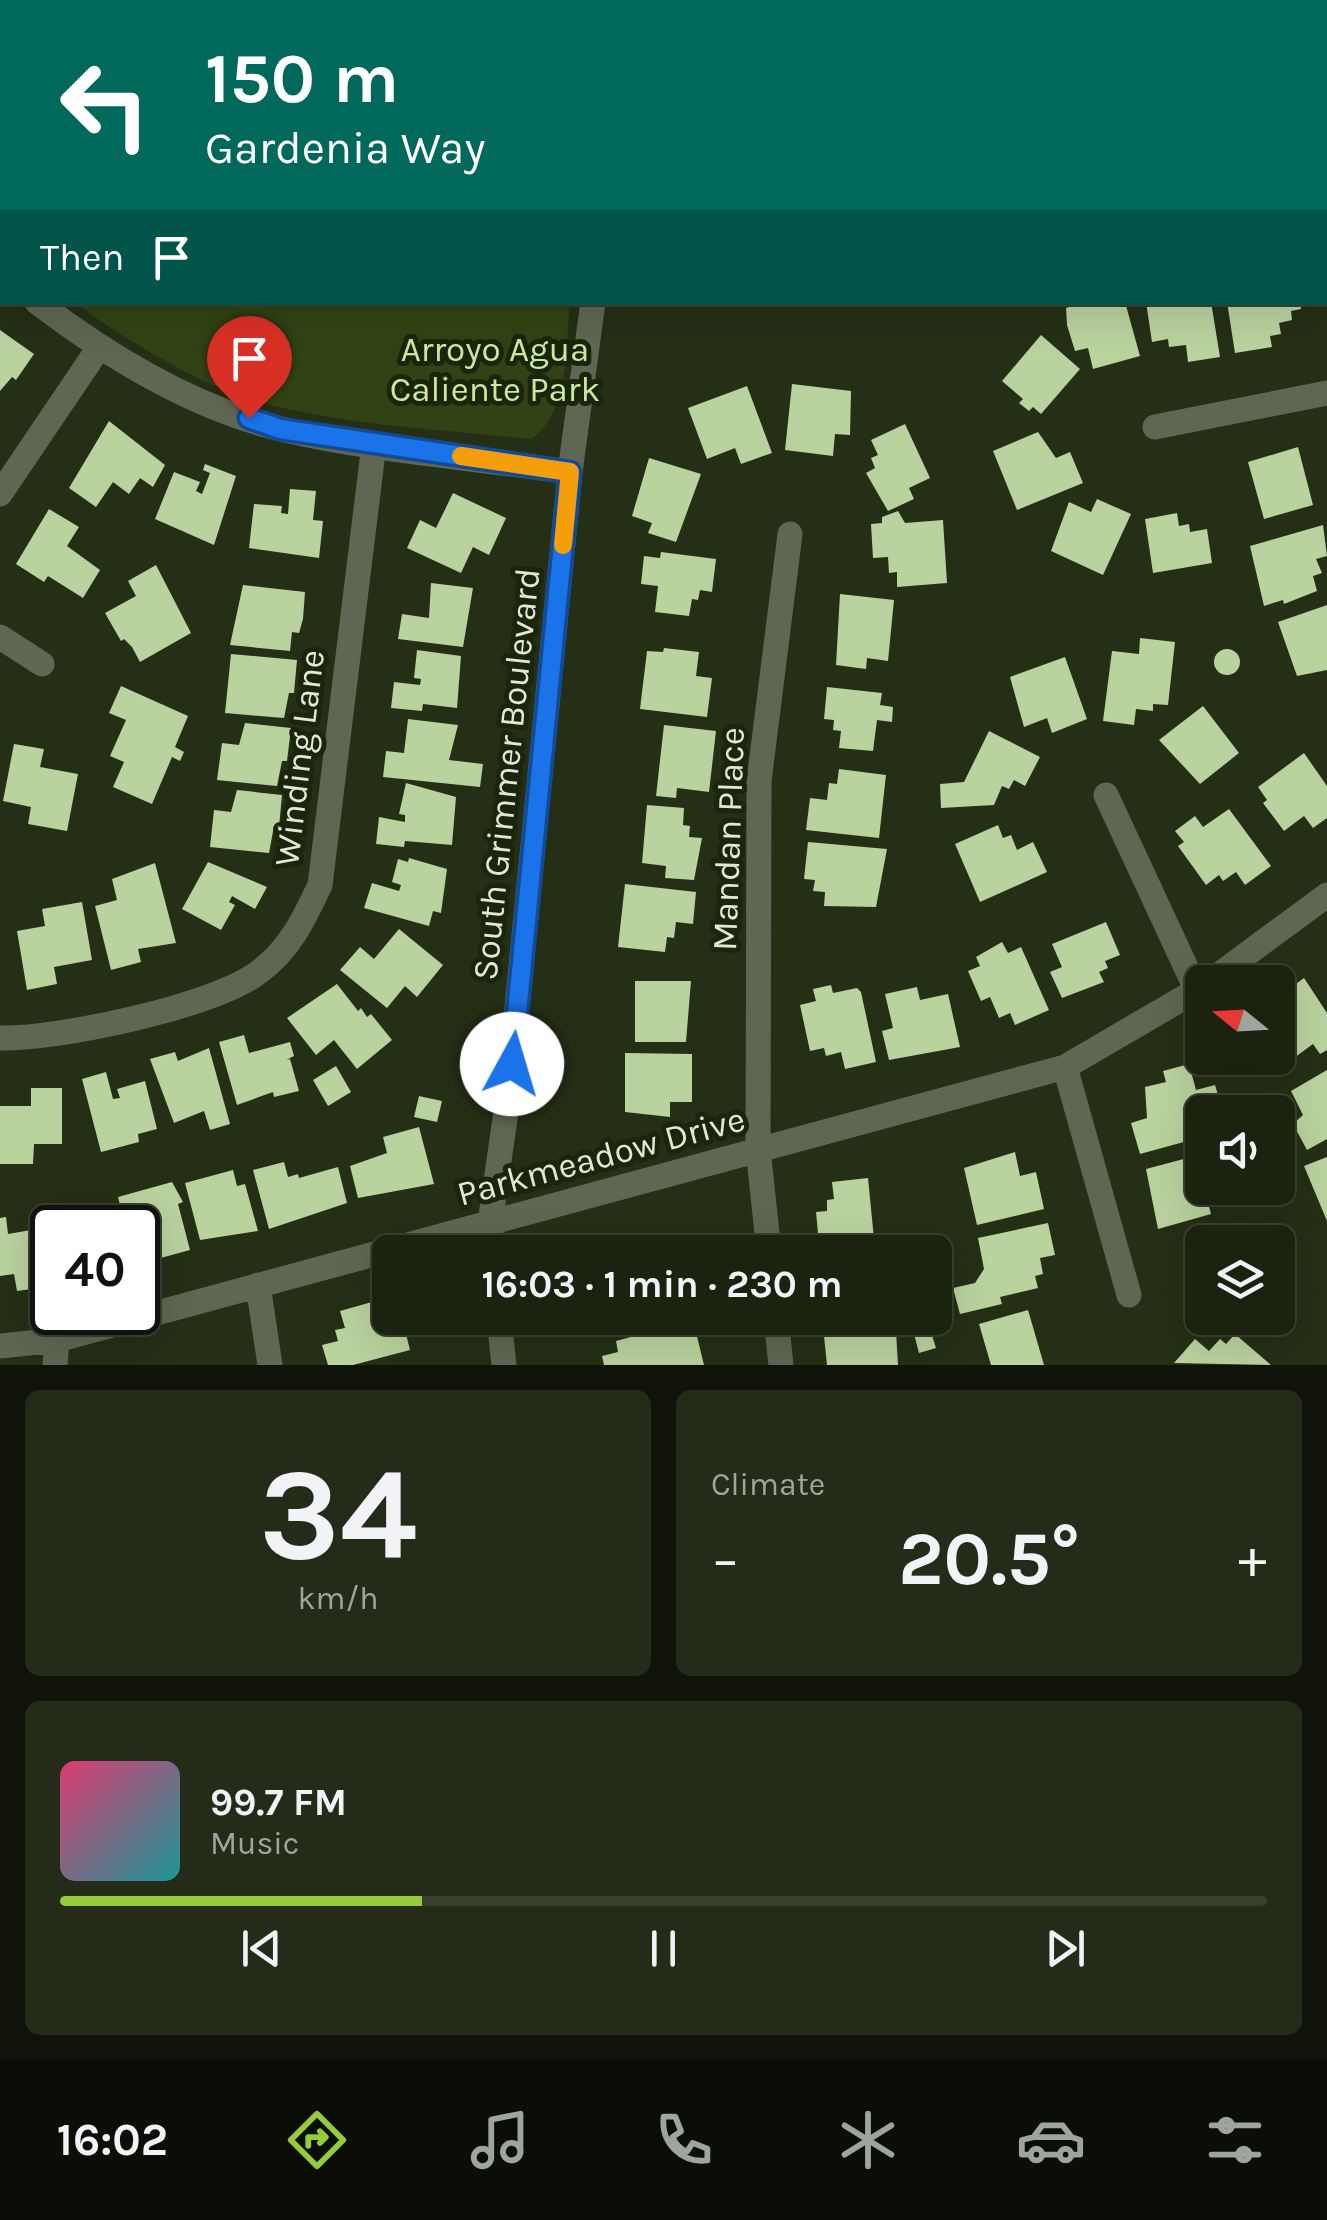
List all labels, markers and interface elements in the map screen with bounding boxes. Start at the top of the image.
text: 150 m [205,38,399,120]
icon: left [40,40,170,170]
text: Gardenia Way [205,122,485,174]
icon: arrive [144,230,199,285]
text: Then [40,235,124,280]
pin [207,316,292,419]
park label: Arroyo Agua Caliente Park [390,329,600,410]
icon: arrive [222,331,277,386]
street label: South Grimmer Boulevard [464,566,549,982]
street label: Winding Lane [266,647,333,869]
street label: Mandan Place [704,726,753,952]
north arrow [1185,965,1295,1075]
map controls [1185,965,1295,1335]
position arrow [460,1012,564,1116]
button: sound [1185,1095,1295,1205]
street label: Parkmeadow Drive [453,1098,750,1215]
speed limit sign: 40 [30,1205,160,1335]
button: layers [1185,1225,1295,1335]
text: 16:03 · 1 min · 230 m [481,1262,843,1307]
text: 34 [259,1439,417,1591]
text: Climate [711,1466,825,1503]
text: 20.5° [898,1515,1080,1603]
text: − [711,1527,740,1591]
text: + [1238,1527,1267,1591]
text: km/h [297,1580,379,1617]
text: 99.7 FM [210,1780,347,1825]
text: Music [210,1825,299,1862]
icon: previous [234,1921,289,1976]
icon: pause [636,1921,691,1976]
icon: next [1038,1921,1093,1976]
icon: directions [282,2105,352,2175]
icon: music [465,2105,535,2175]
icon: phone [649,2105,719,2175]
icon: climate [833,2105,903,2175]
icon: car [1016,2105,1086,2175]
icon: filters [1200,2105,1270,2175]
text: 16:02 [57,2114,168,2166]

